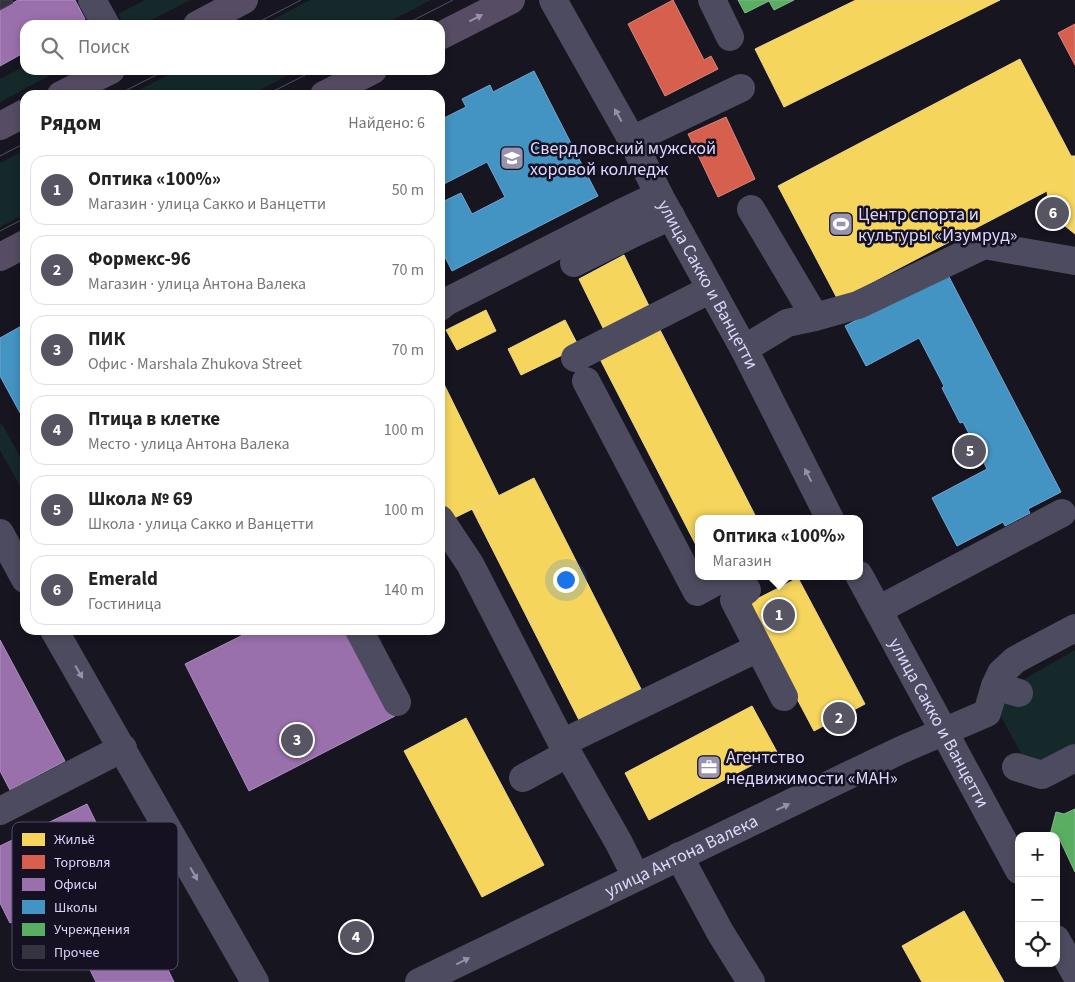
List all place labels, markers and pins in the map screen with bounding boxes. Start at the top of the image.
place label: Свердловский мужской хоровой колледж [530,136,716,182]
school or university icon: Свердловский мужской хоровой колледж [499,145,525,171]
pin: 6 [1037,194,1069,232]
place label: Центр спорта и культуры «Изумруд» [858,202,1017,248]
sports icon: Центр спорта и культуры «Изумруд» [828,211,854,237]
pin: 5 [954,432,986,470]
pin: 1 [763,596,795,634]
pin: 2 [823,699,855,737]
pin: 3 [281,721,313,759]
place label: Агентство недвижимости «МАН» [726,745,898,791]
office icon: Агентство недвижимости «МАН» [696,754,722,780]
pin: 4 [340,918,372,956]

